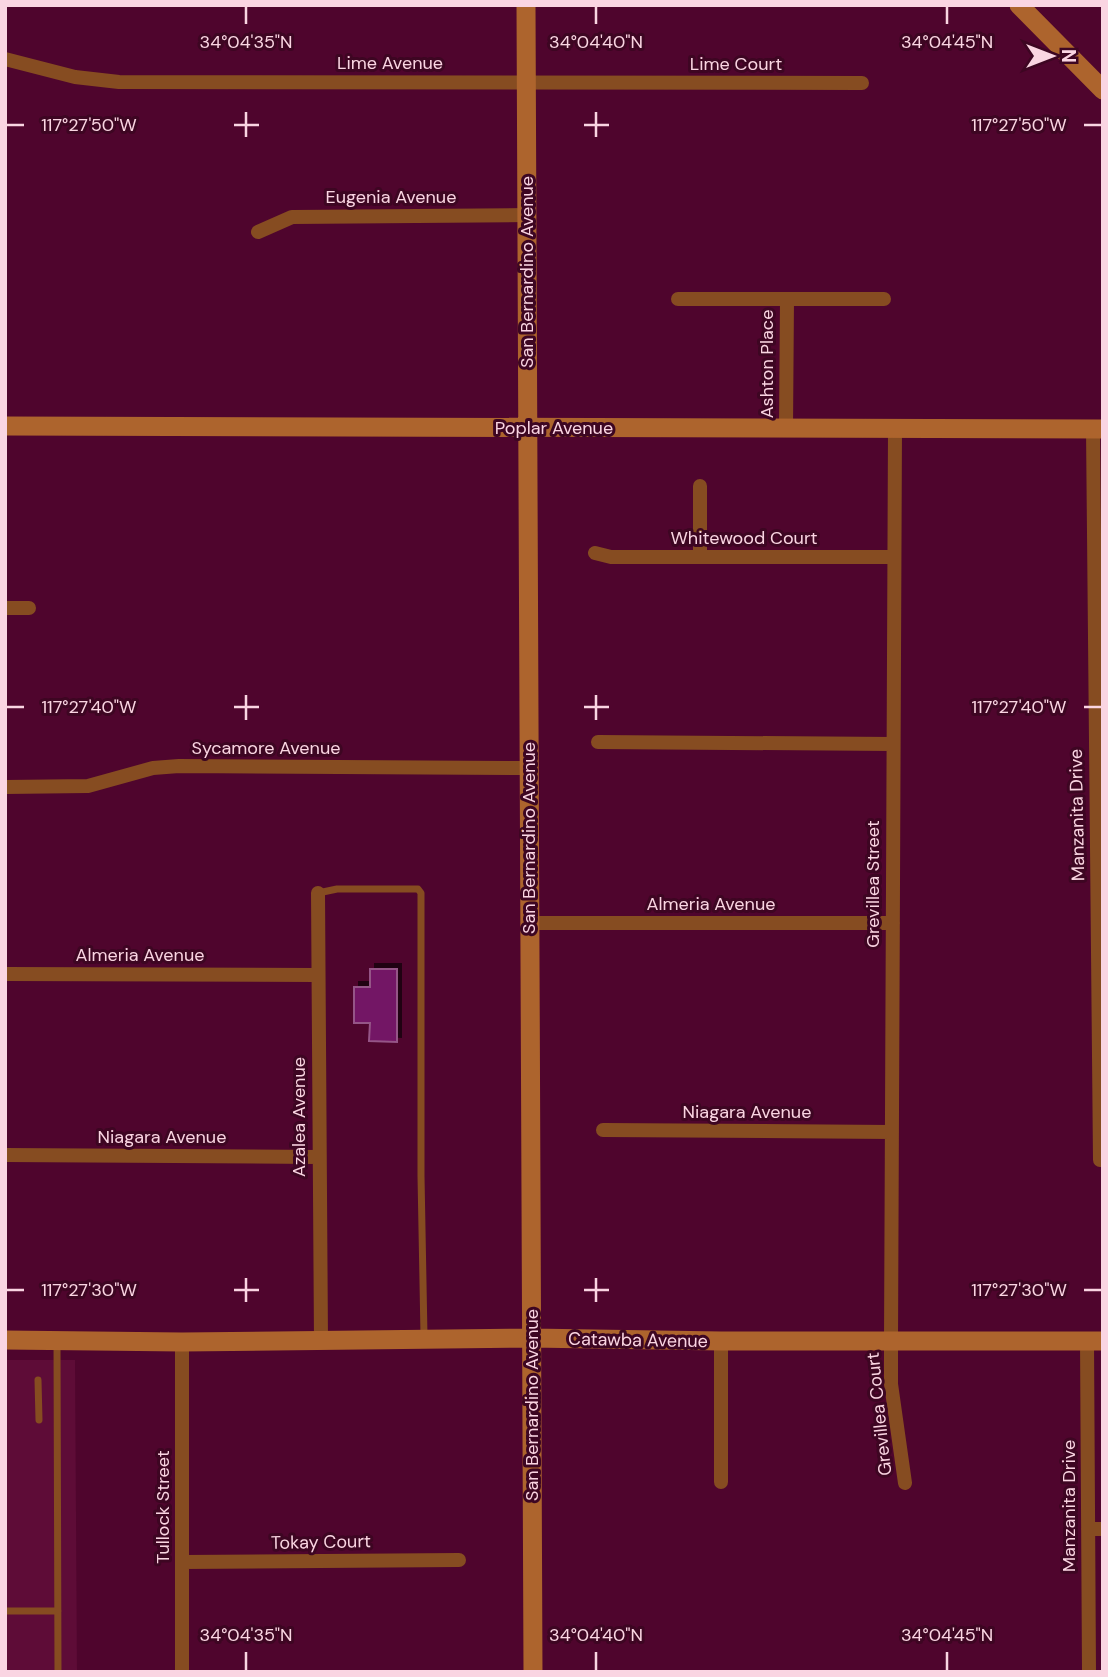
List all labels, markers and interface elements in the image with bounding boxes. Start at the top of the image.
north arrow [1017,21,1087,91]
text: 34°04'35"N [200,30,292,54]
text: 34°04'40"N [549,30,643,54]
text: 34°04'45"N [901,30,993,54]
text: N [1056,49,1081,63]
street label: Lime Avenue [337,51,443,75]
street label: Lime Court [690,52,782,76]
text: 117°27'50"W [41,113,137,137]
text: 117°27'50"W [971,113,1067,137]
street label: San Bernardino Avenue [515,176,539,368]
street label: Eugenia Avenue [326,185,456,209]
street label: Ashton Place [755,310,779,418]
street label: Poplar Avenue [495,416,613,440]
street label: Whitewood Court [670,526,818,550]
text: 117°27'40"W [41,695,137,719]
text: 117°27'40"W [971,695,1067,719]
street label: Sycamore Avenue [192,736,340,760]
street label: San Bernardino Avenue [517,742,541,934]
street label: Manzanita Drive [1064,749,1090,881]
street label: Grevillea Street [861,820,885,948]
street label: Almeria Avenue [647,892,775,916]
street label: Almeria Avenue [76,943,204,967]
street label: Azalea Avenue [287,1057,311,1177]
street label: Niagara Avenue [683,1100,811,1124]
street label: Niagara Avenue [98,1125,226,1149]
text: 117°27'30"W [41,1278,137,1302]
text: 117°27'30"W [971,1278,1067,1302]
street label: San Bernardino Avenue [520,1309,544,1501]
street label: Catawba Avenue [568,1327,708,1353]
street label: Grevillea Court [861,1351,897,1477]
street label: Manzanita Drive [1057,1440,1081,1572]
street label: Tullock Street [151,1450,175,1564]
street label: Tokay Court [271,1529,371,1555]
text: 34°04'35"N [200,1623,292,1647]
text: 34°04'40"N [549,1623,643,1647]
text: 34°04'45"N [901,1623,993,1647]

